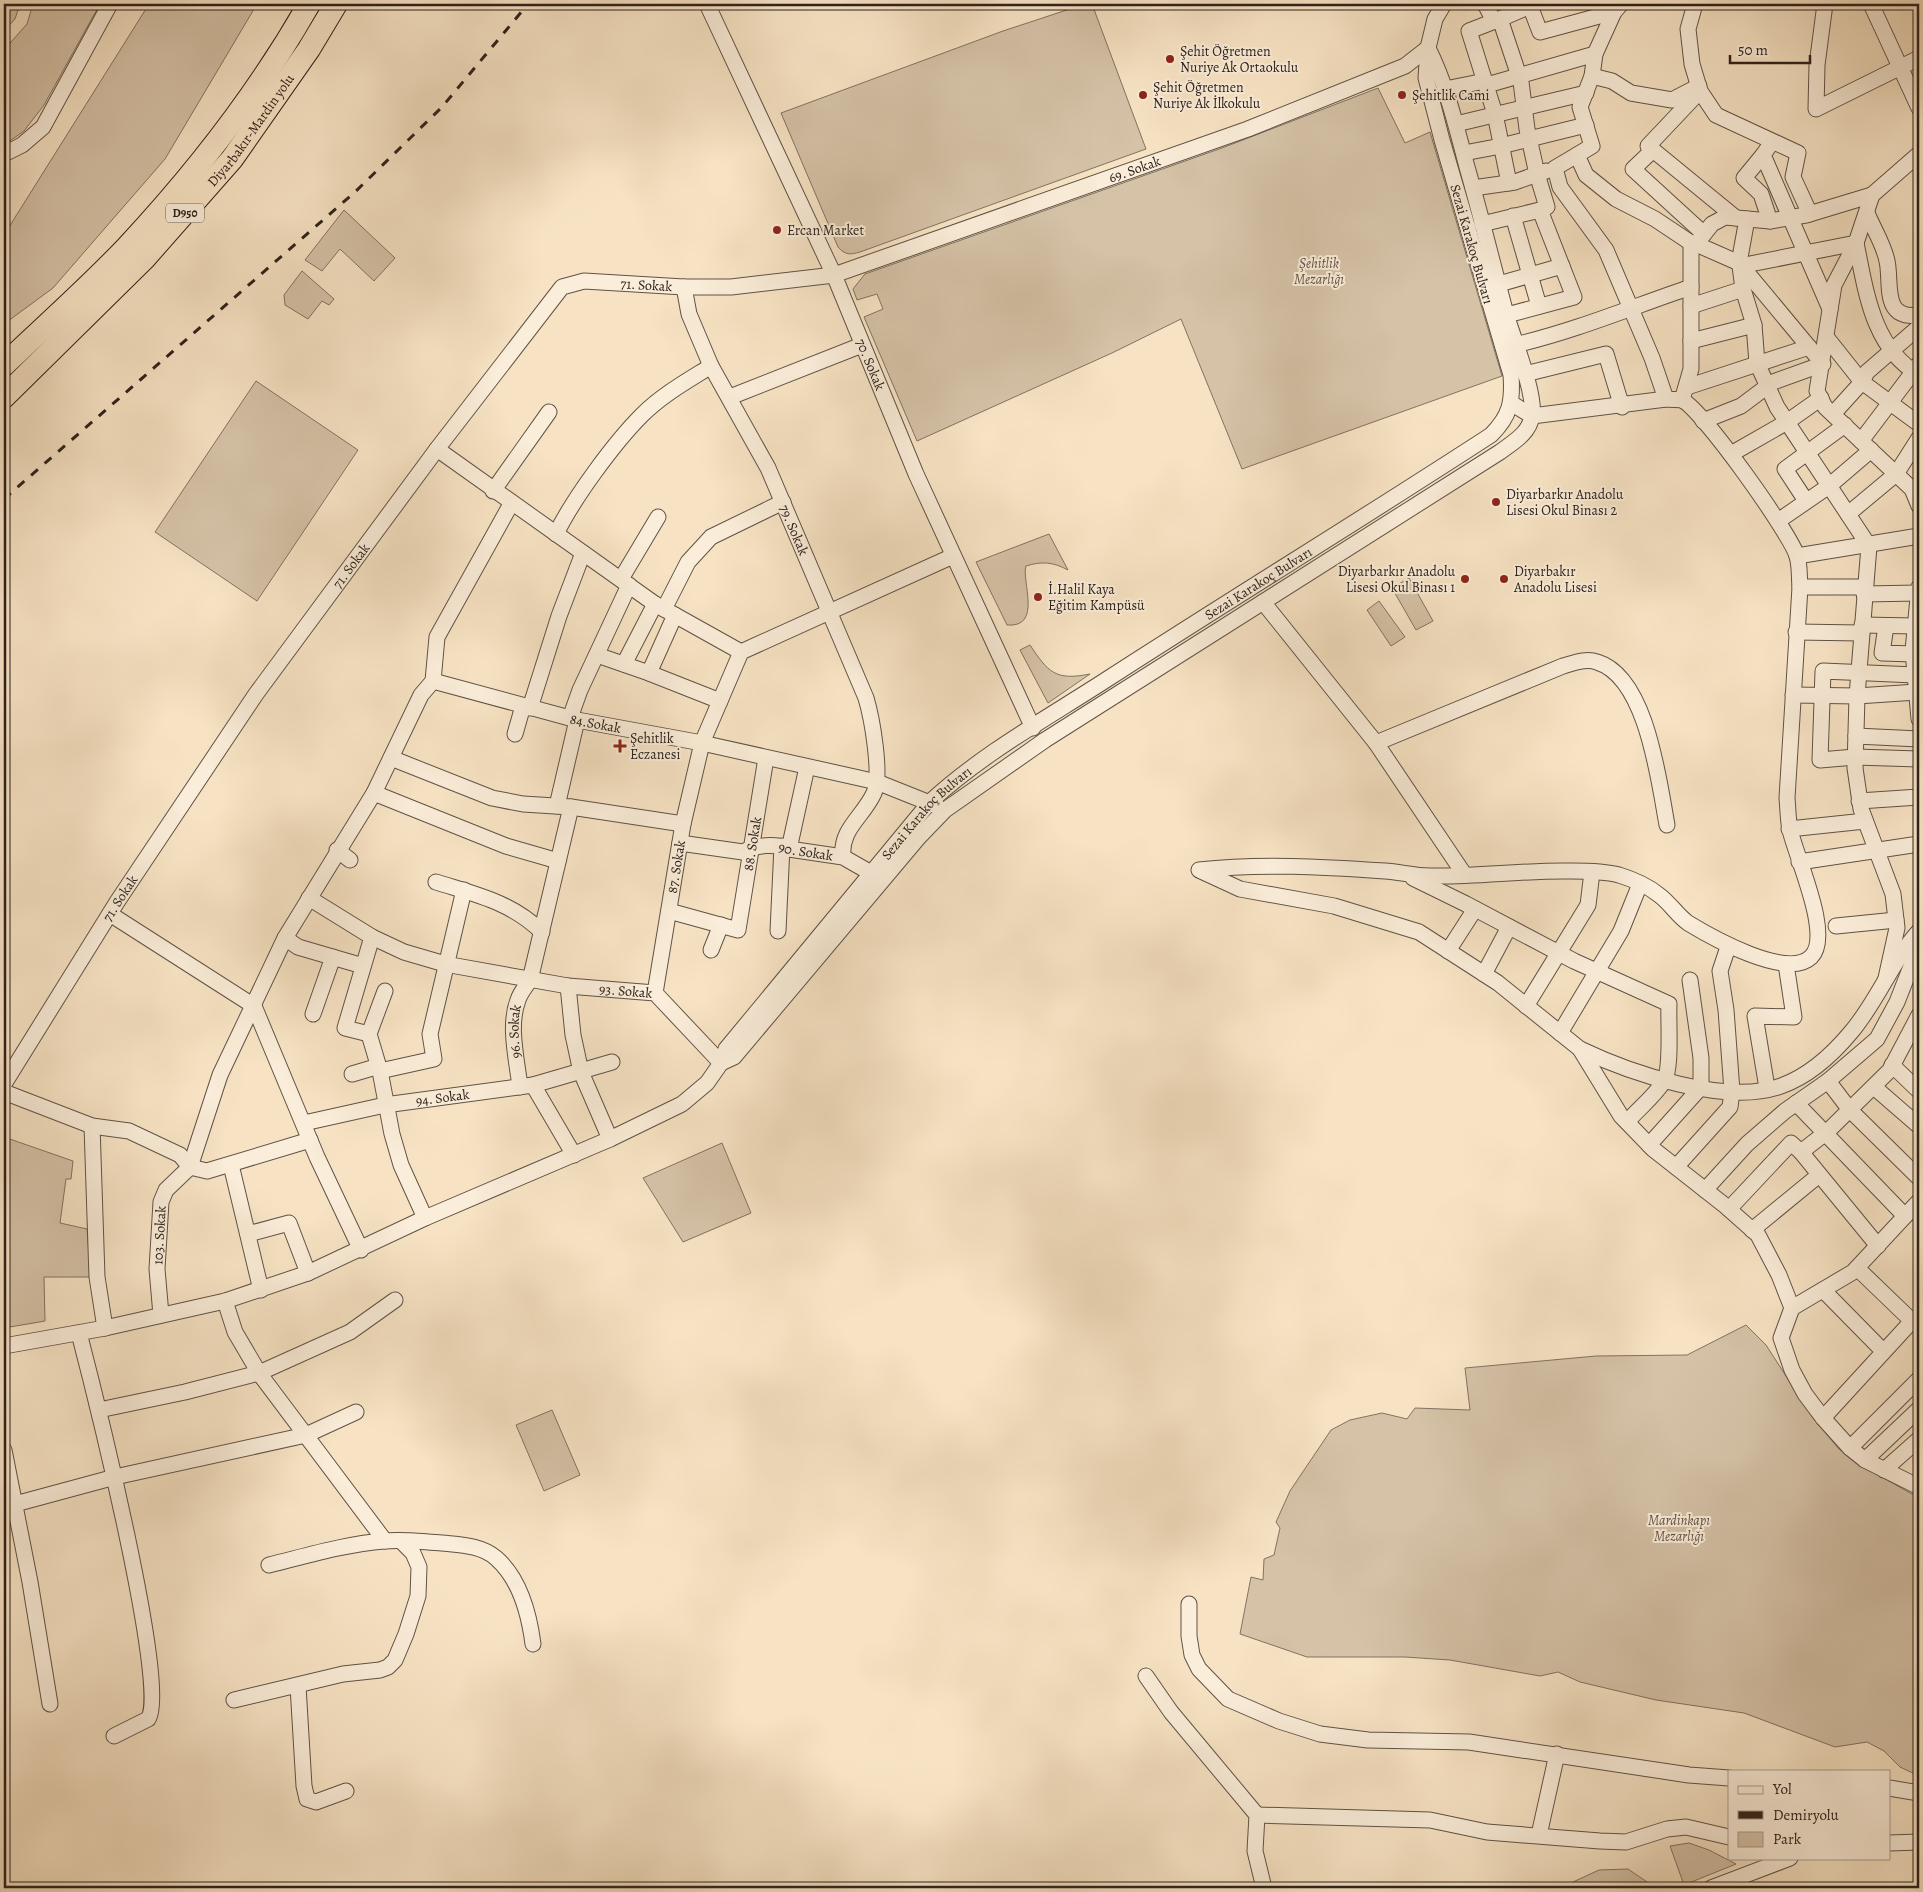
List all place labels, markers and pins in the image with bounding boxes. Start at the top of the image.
place label: Şehit Öğretmen Nuriye Ak Ortaokulu [1180,42,1299,77]
marker: Şehit Öğretmen Nuriye Ak Ortaokulu [1164,53,1176,65]
place label: Şehit Öğretmen Nuriye Ak İlkokulu [1153,78,1261,113]
place label: Şehitlik Cami [1412,86,1489,105]
marker: Şehit Öğretmen Nuriye Ak İlkokulu [1137,89,1149,101]
marker: Şehitlik Cami [1396,89,1408,101]
place label: Ercan Market [787,221,864,240]
marker: Ercan Market [771,224,783,236]
place label: Diyarbarkır Anadolu Lisesi Okul Binası 2 [1506,485,1624,520]
marker: Diyarbarkır Anadolu Lisesi Okul Binası 2 [1490,496,1502,508]
place label: Diyarbarkır Anadolu Lisesi Okul Binası 1 [1338,562,1455,597]
place label: Diyarbakır Anadolu Lisesi [1513,562,1597,597]
marker: Diyarbarkır Anadolu Lisesi Okul Binası 1 [1459,573,1471,585]
marker: Diyarbakır Anadolu Lisesi [1498,573,1510,585]
place label: İ.Halil Kaya Eğitim Kampüsü [1048,580,1145,615]
marker: İ.Halil Kaya Eğitim Kampüsü [1032,591,1044,603]
place label: Şehitlik Eczanesi [630,729,680,764]
marker: Şehitlik Eczanesi [614,740,626,752]

